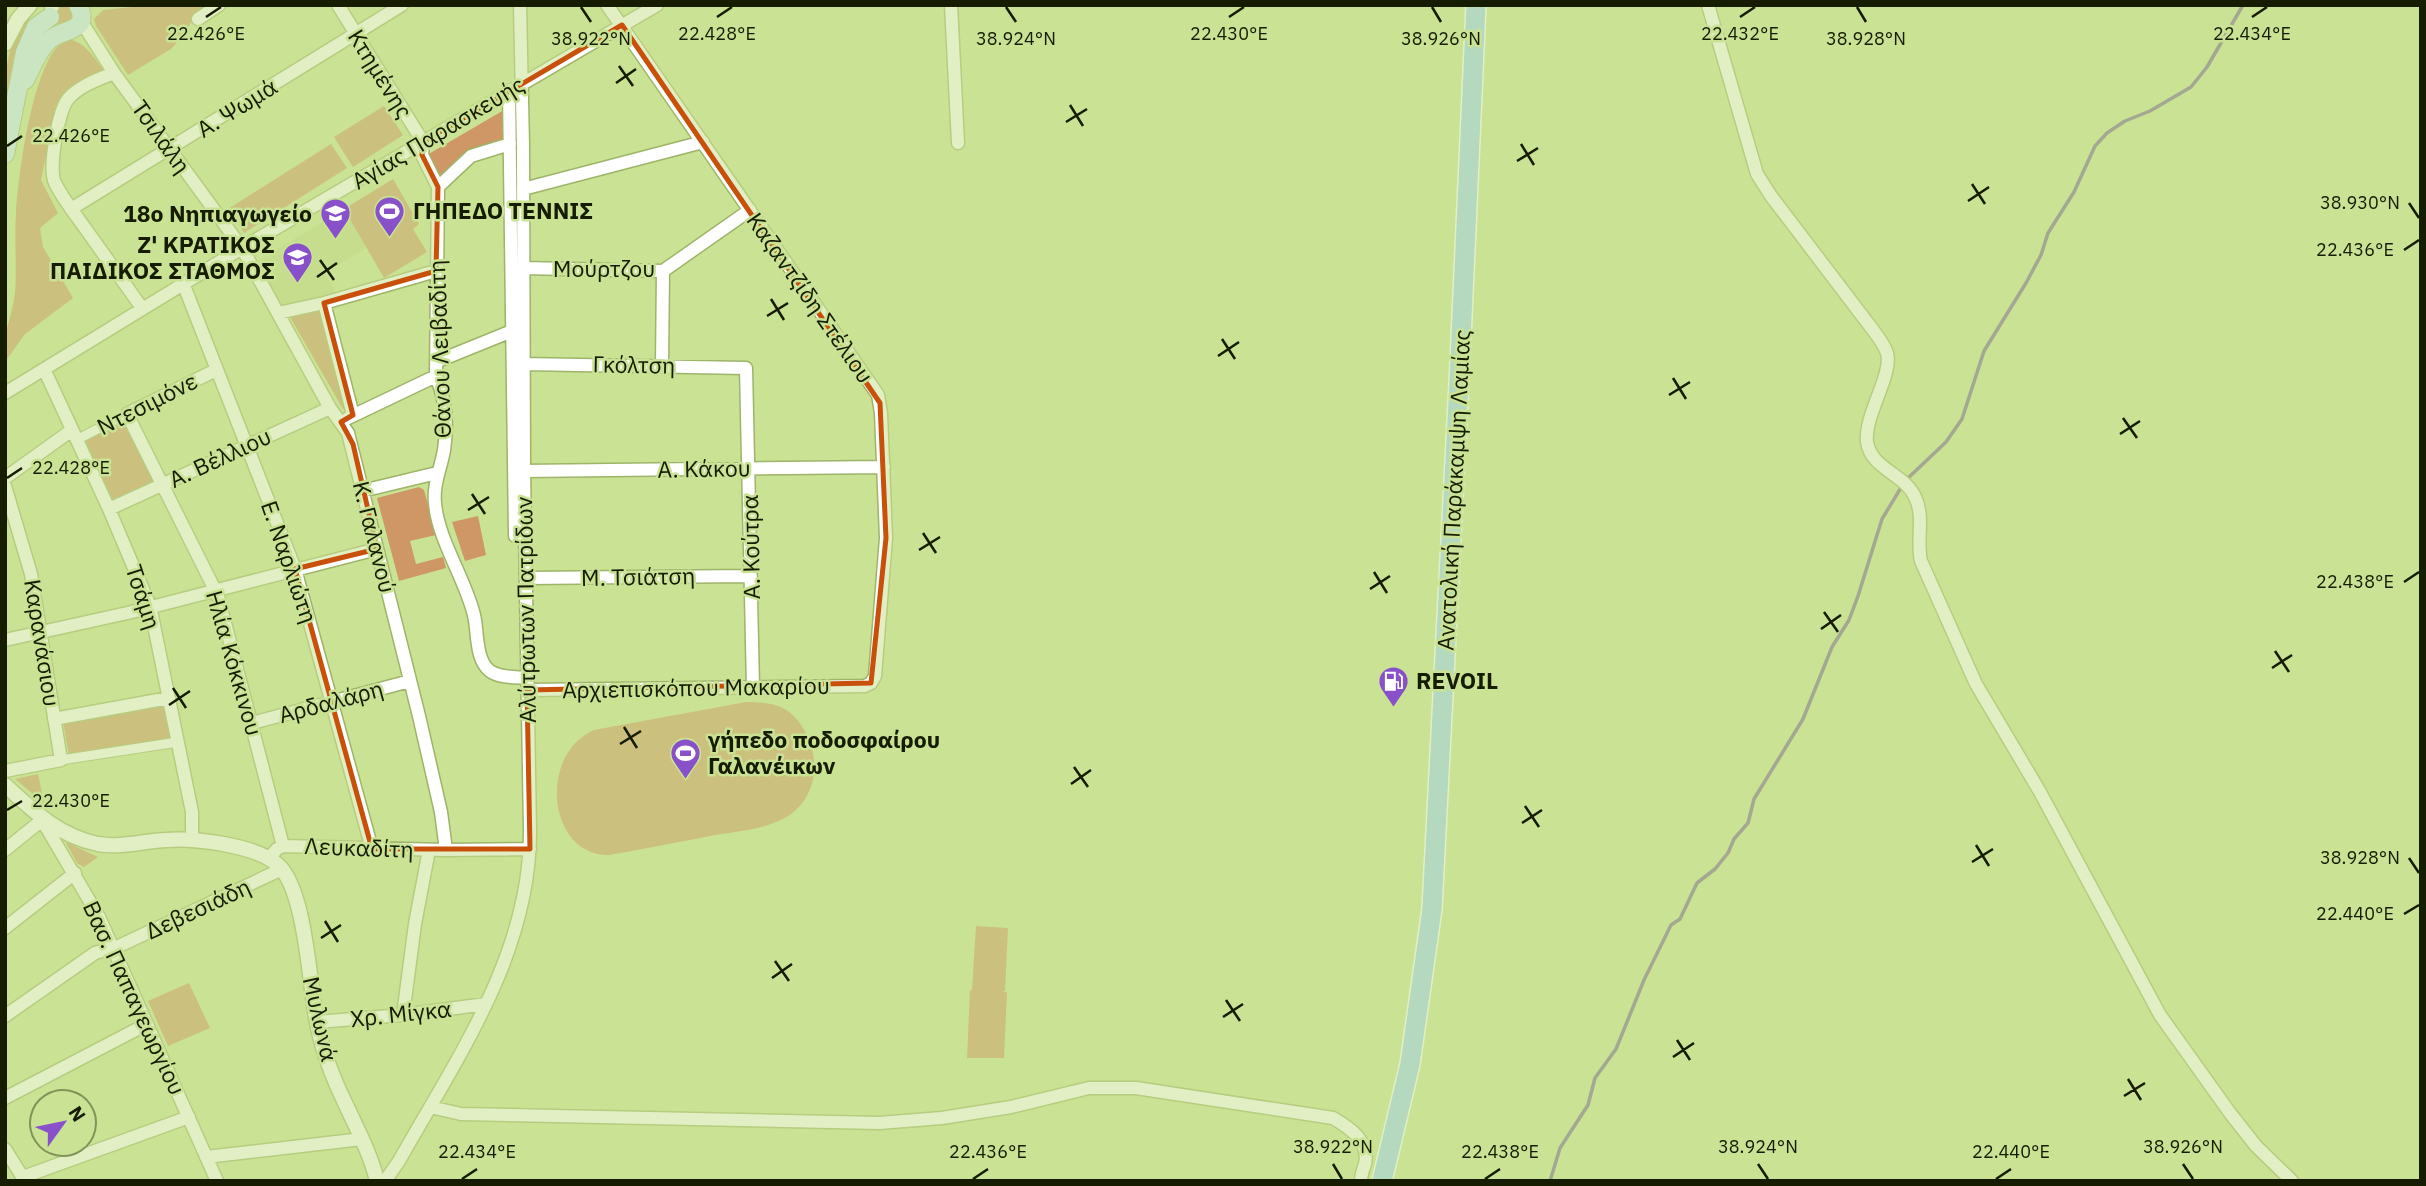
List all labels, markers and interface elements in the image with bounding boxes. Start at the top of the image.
text: 22.426°E [167,22,245,45]
text: 22.428°E [678,22,756,45]
text: 22.430°E [1190,22,1268,45]
text: 22.432°E [1701,22,1779,45]
text: 22.434°E [2213,22,2291,45]
street label: Κτημένης [342,23,420,124]
text: 38.922°N [551,27,631,50]
text: 38.924°N [976,27,1056,50]
text: 38.926°N [1401,27,1481,50]
text: 38.928°N [1826,27,1906,50]
street label: Αγίας Παρασκευής [346,69,529,196]
street label: Α. Ψωμά [191,71,282,144]
street label: Τσιλάλη [126,94,198,179]
text: 22.426°E [32,124,110,147]
text: 38.930°N [2320,191,2400,214]
sports icon: ΓΗΠΕΔΟ ΤΕΝΝΙΣ [373,194,407,238]
place label: ΓΗΠΕΔΟ ΤΕΝΝΙΣ [413,195,593,225]
school or university icon: 18ο Νηπιαγωγείο [318,197,352,241]
place label: 18ο Νηπιαγωγείο [123,198,312,228]
street label: Καζαντζίδη Στέλιου [741,206,881,389]
place label: Ζ' ΚΡΑΤΙΚΟΣ ΠΑΙΔΙΚΟΣ ΣΤΑΘΜΟΣ [50,229,275,285]
text: 22.436°E [2316,238,2394,261]
school or university icon: Ζ' ΚΡΑΤΙΚΟΣ ΠΑΙΔΙΚΟΣ ΣΤΑΘΜΟΣ [281,241,315,285]
street label: Μούρτζου [553,253,655,283]
street label: Θάνου Λειβαδίτη [421,259,457,439]
street label: Ανατολική Παράκαμψη Λαμίας [1430,329,1476,651]
street label: Γκόλτση [592,348,676,380]
street label: Ντεσιμόνε [91,365,202,441]
street label: Α. Βέλλιου [164,420,276,494]
street label: Α. Κάκου [657,452,751,484]
text: 22.428°E [32,456,110,479]
street label: Κ. Γαλανού [347,478,403,596]
street label: Α. Κούτρα [734,494,766,600]
street label: Ε. Ναρλιώτη [255,496,325,627]
street label: Αλύτρωτων Πατρίδων [508,496,542,724]
street label: Τσάμη [119,560,168,633]
street label: Μ. Τσιάτση [581,560,695,592]
text: 22.438°E [2316,570,2394,593]
street label: Καρανάσιου [18,577,68,709]
street label: Ηλία Κόκκινου [200,587,270,739]
fuel station icon: REVOIL [1376,664,1410,708]
place label: REVOIL [1416,665,1498,695]
street label: Αρχιεπισκόπου Μακαρίου [562,670,830,704]
street label: Αρδαλάρη [275,673,386,729]
place label: γήπεδο ποδοσφαίρου Γαλανέικων [708,724,940,780]
sports icon: γήπεδο ποδοσφαίρου Γαλανέικων [668,736,702,780]
text: 22.430°E [32,789,110,812]
street label: Λευκαδίτη [304,830,414,864]
text: 38.928°N [2320,846,2400,869]
street label: Δεβεσιάδη [140,871,255,946]
street label: Βασ. Παπαγεωργίου [77,896,193,1099]
text: 22.440°E [2316,902,2394,925]
street label: Μυλωνά [297,973,345,1064]
street label: Χρ. Μίγκα [349,993,453,1033]
north arrow [28,1088,98,1158]
text: N [63,1101,91,1126]
text: 38.922°N [1293,1135,1373,1158]
text: 38.924°N [1718,1135,1798,1158]
text: 38.926°N [2143,1135,2223,1158]
text: 22.434°E [438,1140,516,1163]
text: 22.436°E [949,1140,1027,1163]
text: 22.438°E [1461,1140,1539,1163]
text: 22.440°E [1972,1140,2050,1163]

